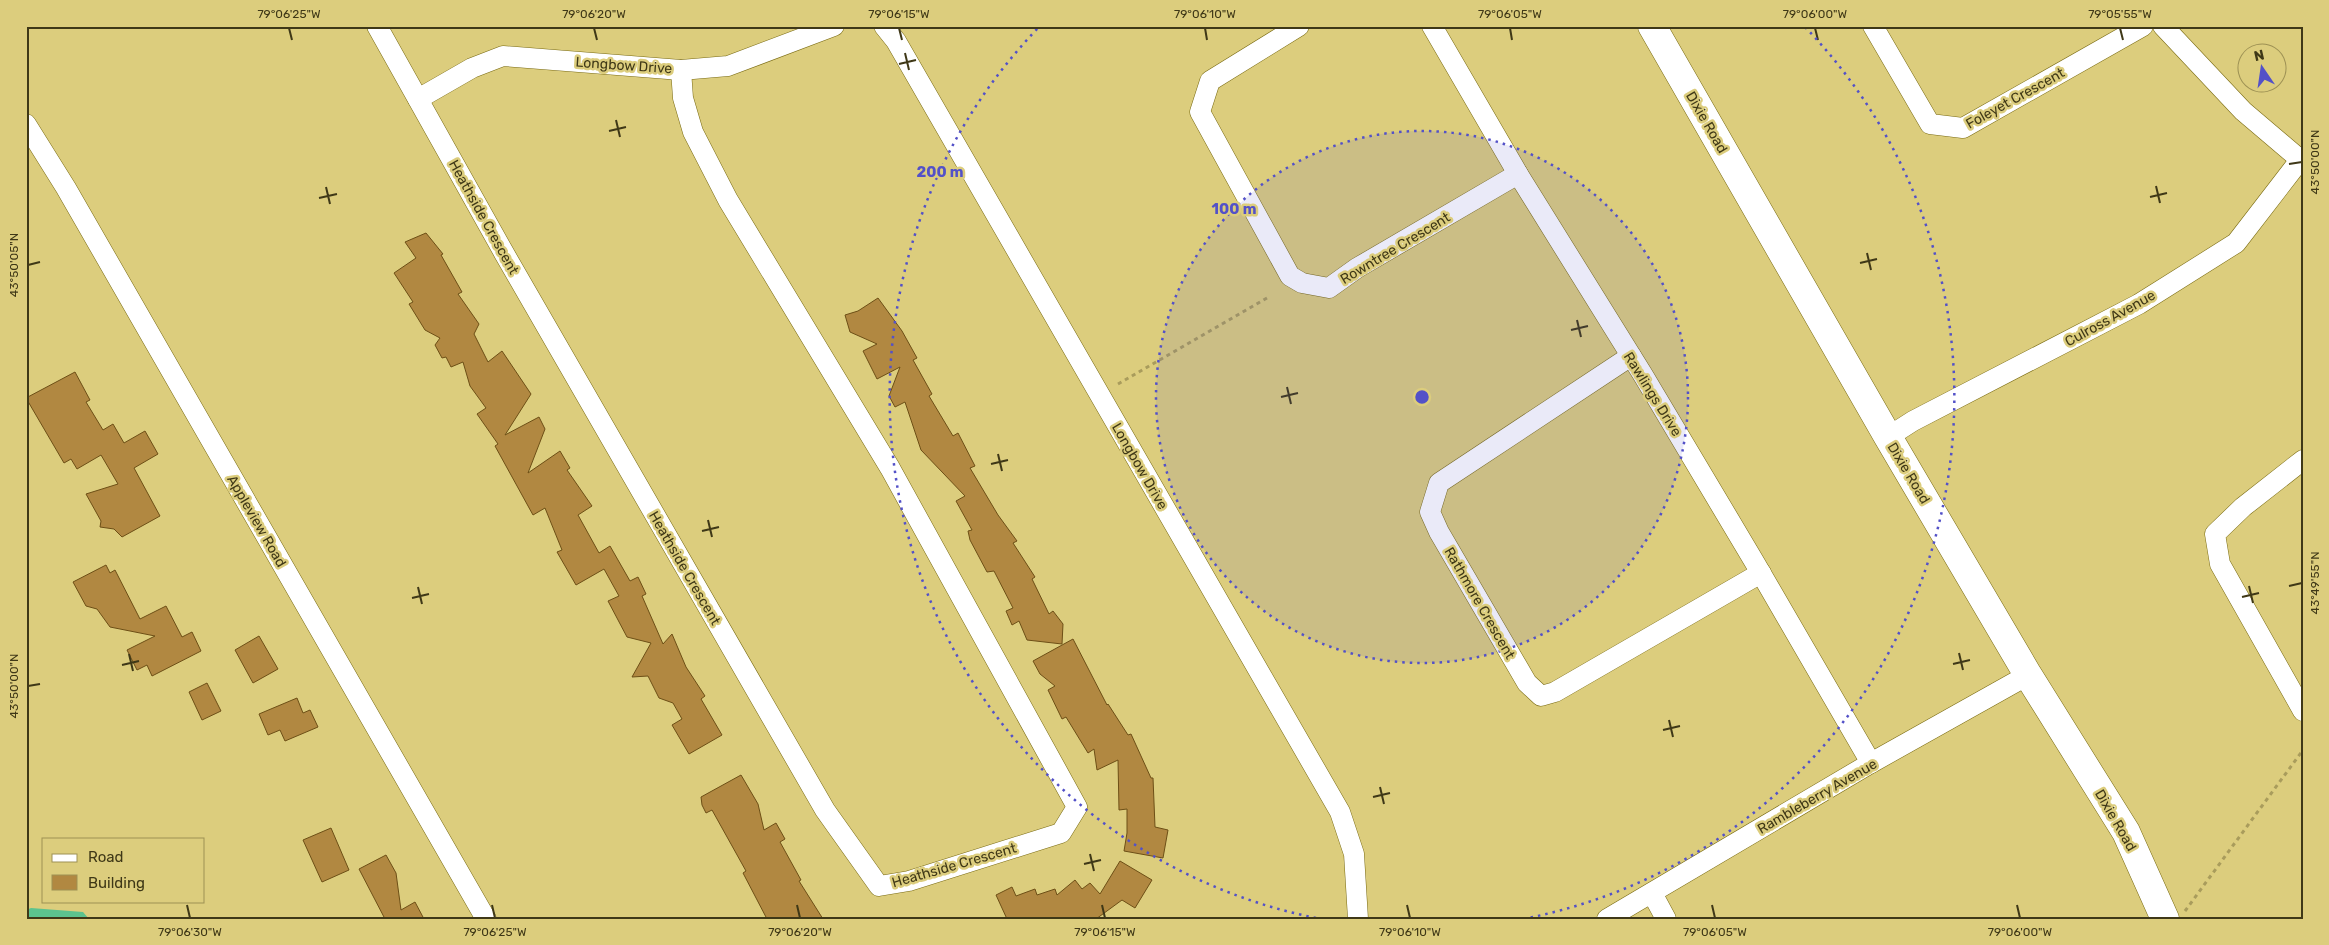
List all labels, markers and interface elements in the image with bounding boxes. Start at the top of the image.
text: 79°06'25"W [257,7,321,21]
text: 79°06'20"W [562,7,626,21]
text: 79°06'15"W [868,7,930,21]
text: 79°06'10"W [1174,7,1236,21]
text: 79°06'05"W [1478,7,1542,21]
text: 79°06'00"W [1783,7,1848,21]
text: 79°05'55"W [2088,7,2152,21]
north arrow [2236,42,2286,92]
text: N [2252,46,2266,65]
street label: Longbow Drive [575,54,673,77]
street label: Foleyet Crescent [1963,64,2068,133]
street label: Dixie Road [1682,88,1731,156]
text: 43°50'00"N [2308,130,2322,194]
street label: Heathside Crescent [445,157,522,278]
text: 200 m [916,163,964,181]
text: 100 m [1212,200,1256,218]
street label: Rowntree Crescent [1337,209,1454,288]
text: 43°50'05"N [7,233,21,297]
street label: Culross Avenue [2062,287,2159,350]
street label: Rawlings Drive [1620,349,1685,440]
centre of rings [1413,388,1431,406]
street label: Longbow Drive [1108,420,1171,513]
street label: Dixie Road [1884,440,1933,507]
street label: Appleview Road [223,472,290,570]
street label: Heathside Crescent [645,508,724,629]
street label: Rathmore Crescent [1441,544,1519,663]
text: 43°49'55"N [2308,552,2322,614]
text: 43°50'00"N [7,654,21,718]
street label: Rambleberry Avenue [1754,755,1880,838]
street label: Dixie Road [2091,786,2140,854]
legend [42,838,205,902]
street label: Heathside Crescent [890,839,1019,891]
text: Road [88,848,124,866]
text: Building [88,874,145,892]
text: 79°06'30"W [158,925,222,939]
text: 79°06'25"W [463,925,527,939]
text: 79°06'20"W [768,925,832,939]
text: 79°06'15"W [1074,925,1136,939]
text: 79°06'10"W [1379,925,1441,939]
text: 79°06'05"W [1683,925,1747,939]
text: 79°06'00"W [1988,925,2053,939]

